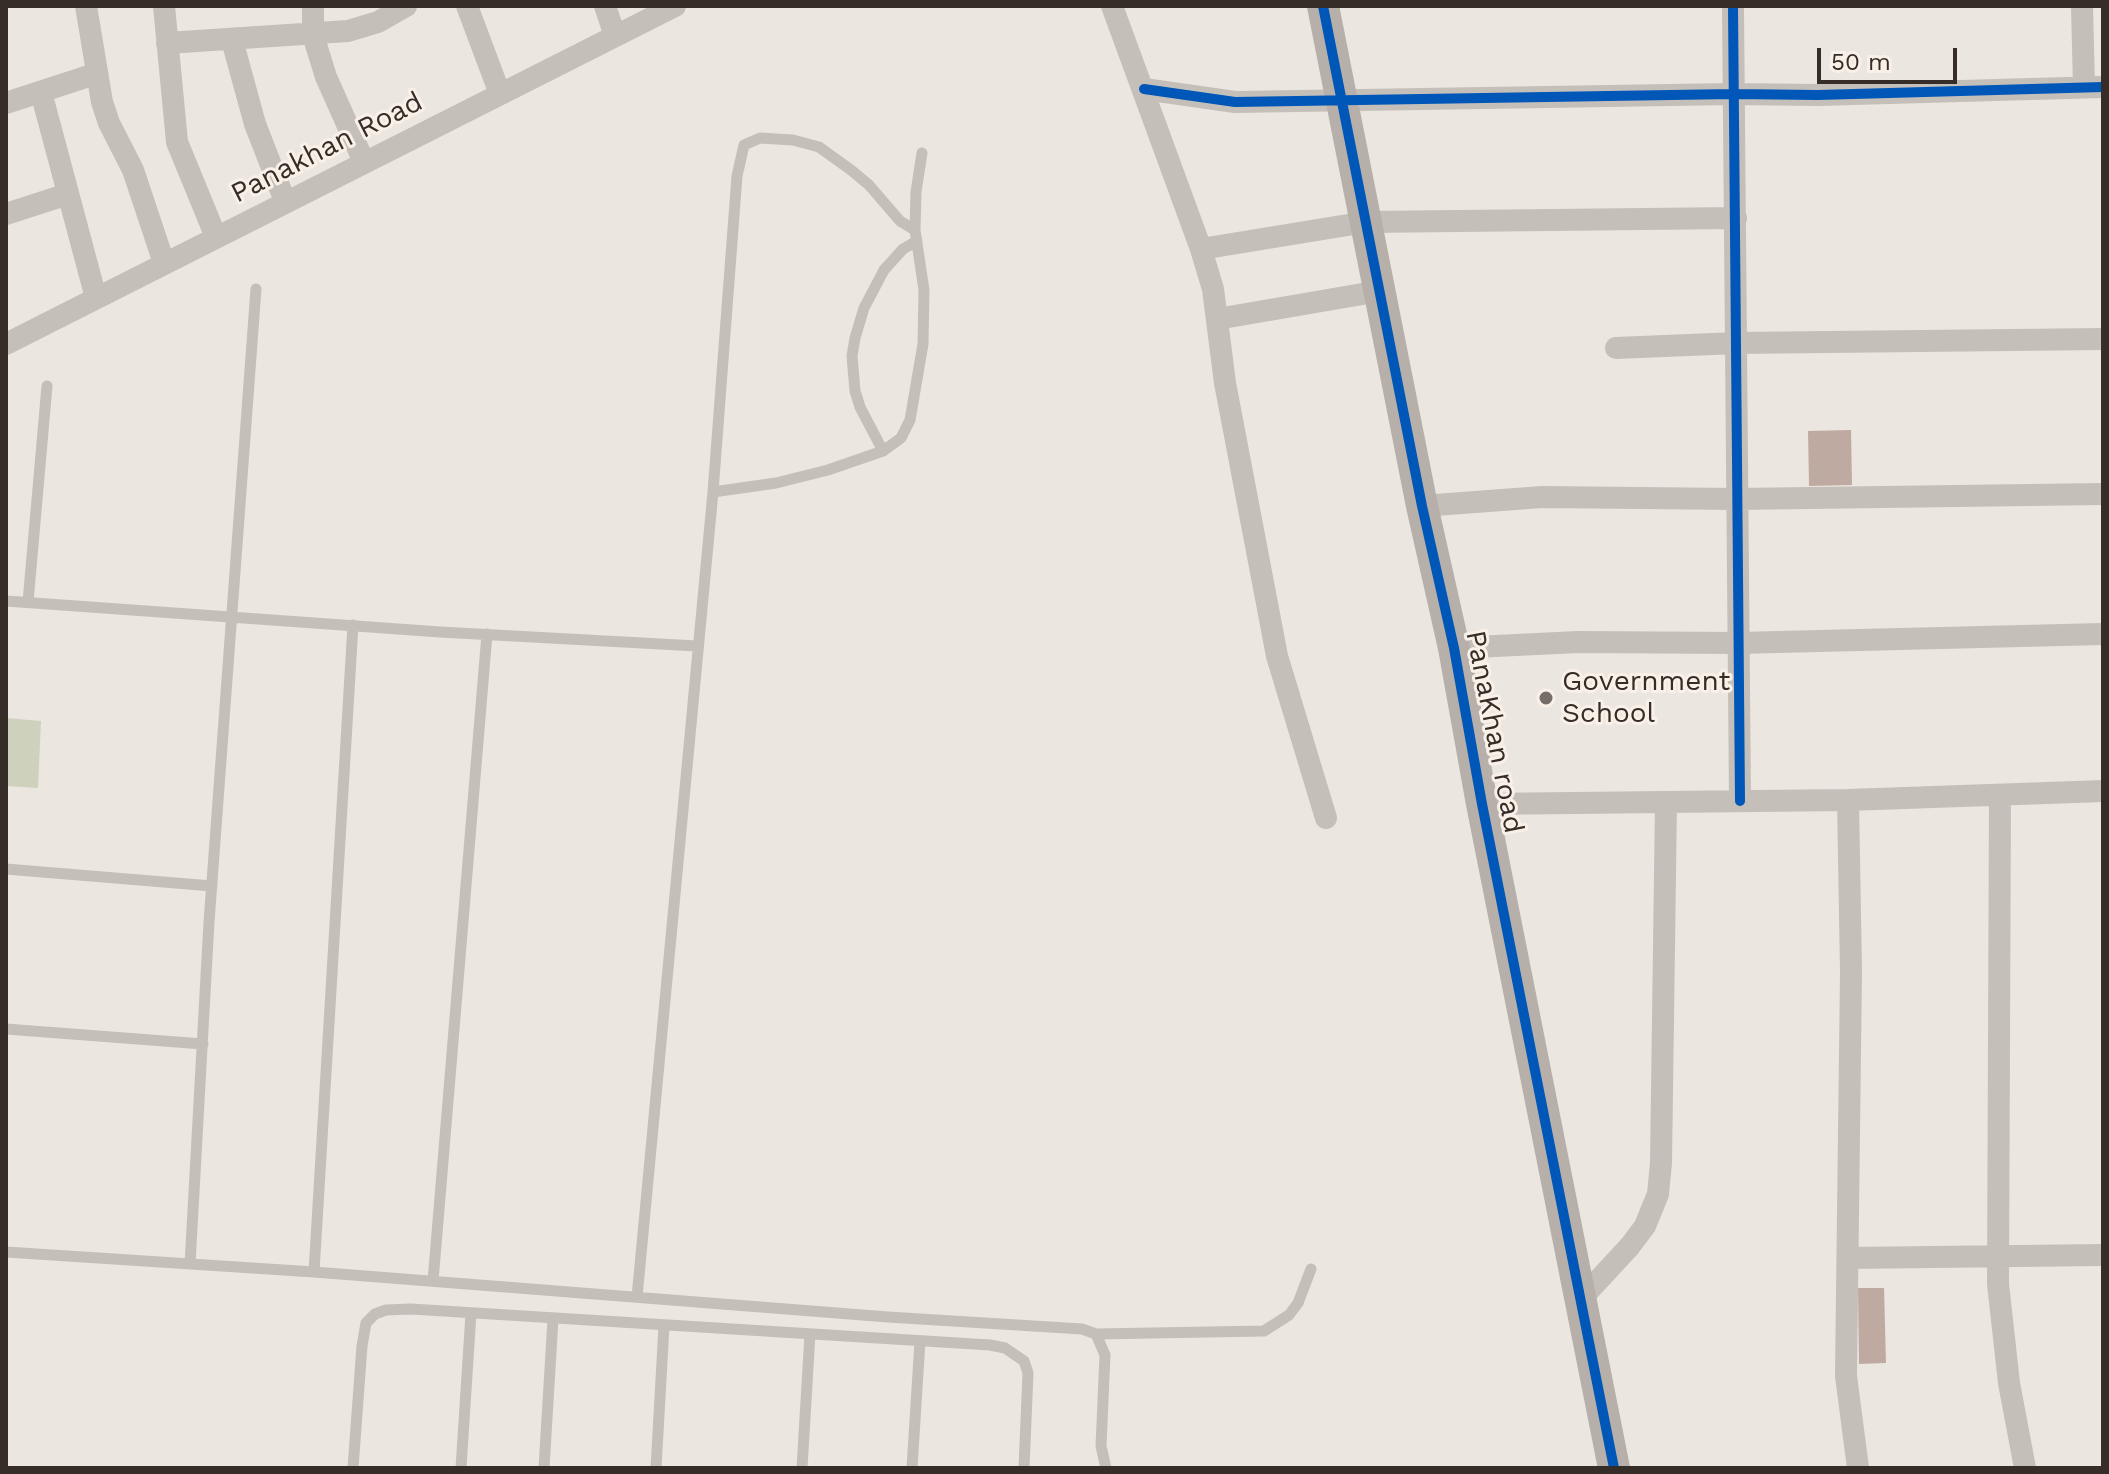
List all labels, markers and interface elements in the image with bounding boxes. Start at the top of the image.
scale bar [1821,32,1961,82]
text: 50 m [1831,48,1891,76]
street label: Panakhan Road [226,85,428,211]
street label: PanaKhan road [1458,628,1530,836]
place label: Government School [1562,665,1730,731]
marker: Government School [1537,689,1555,707]

